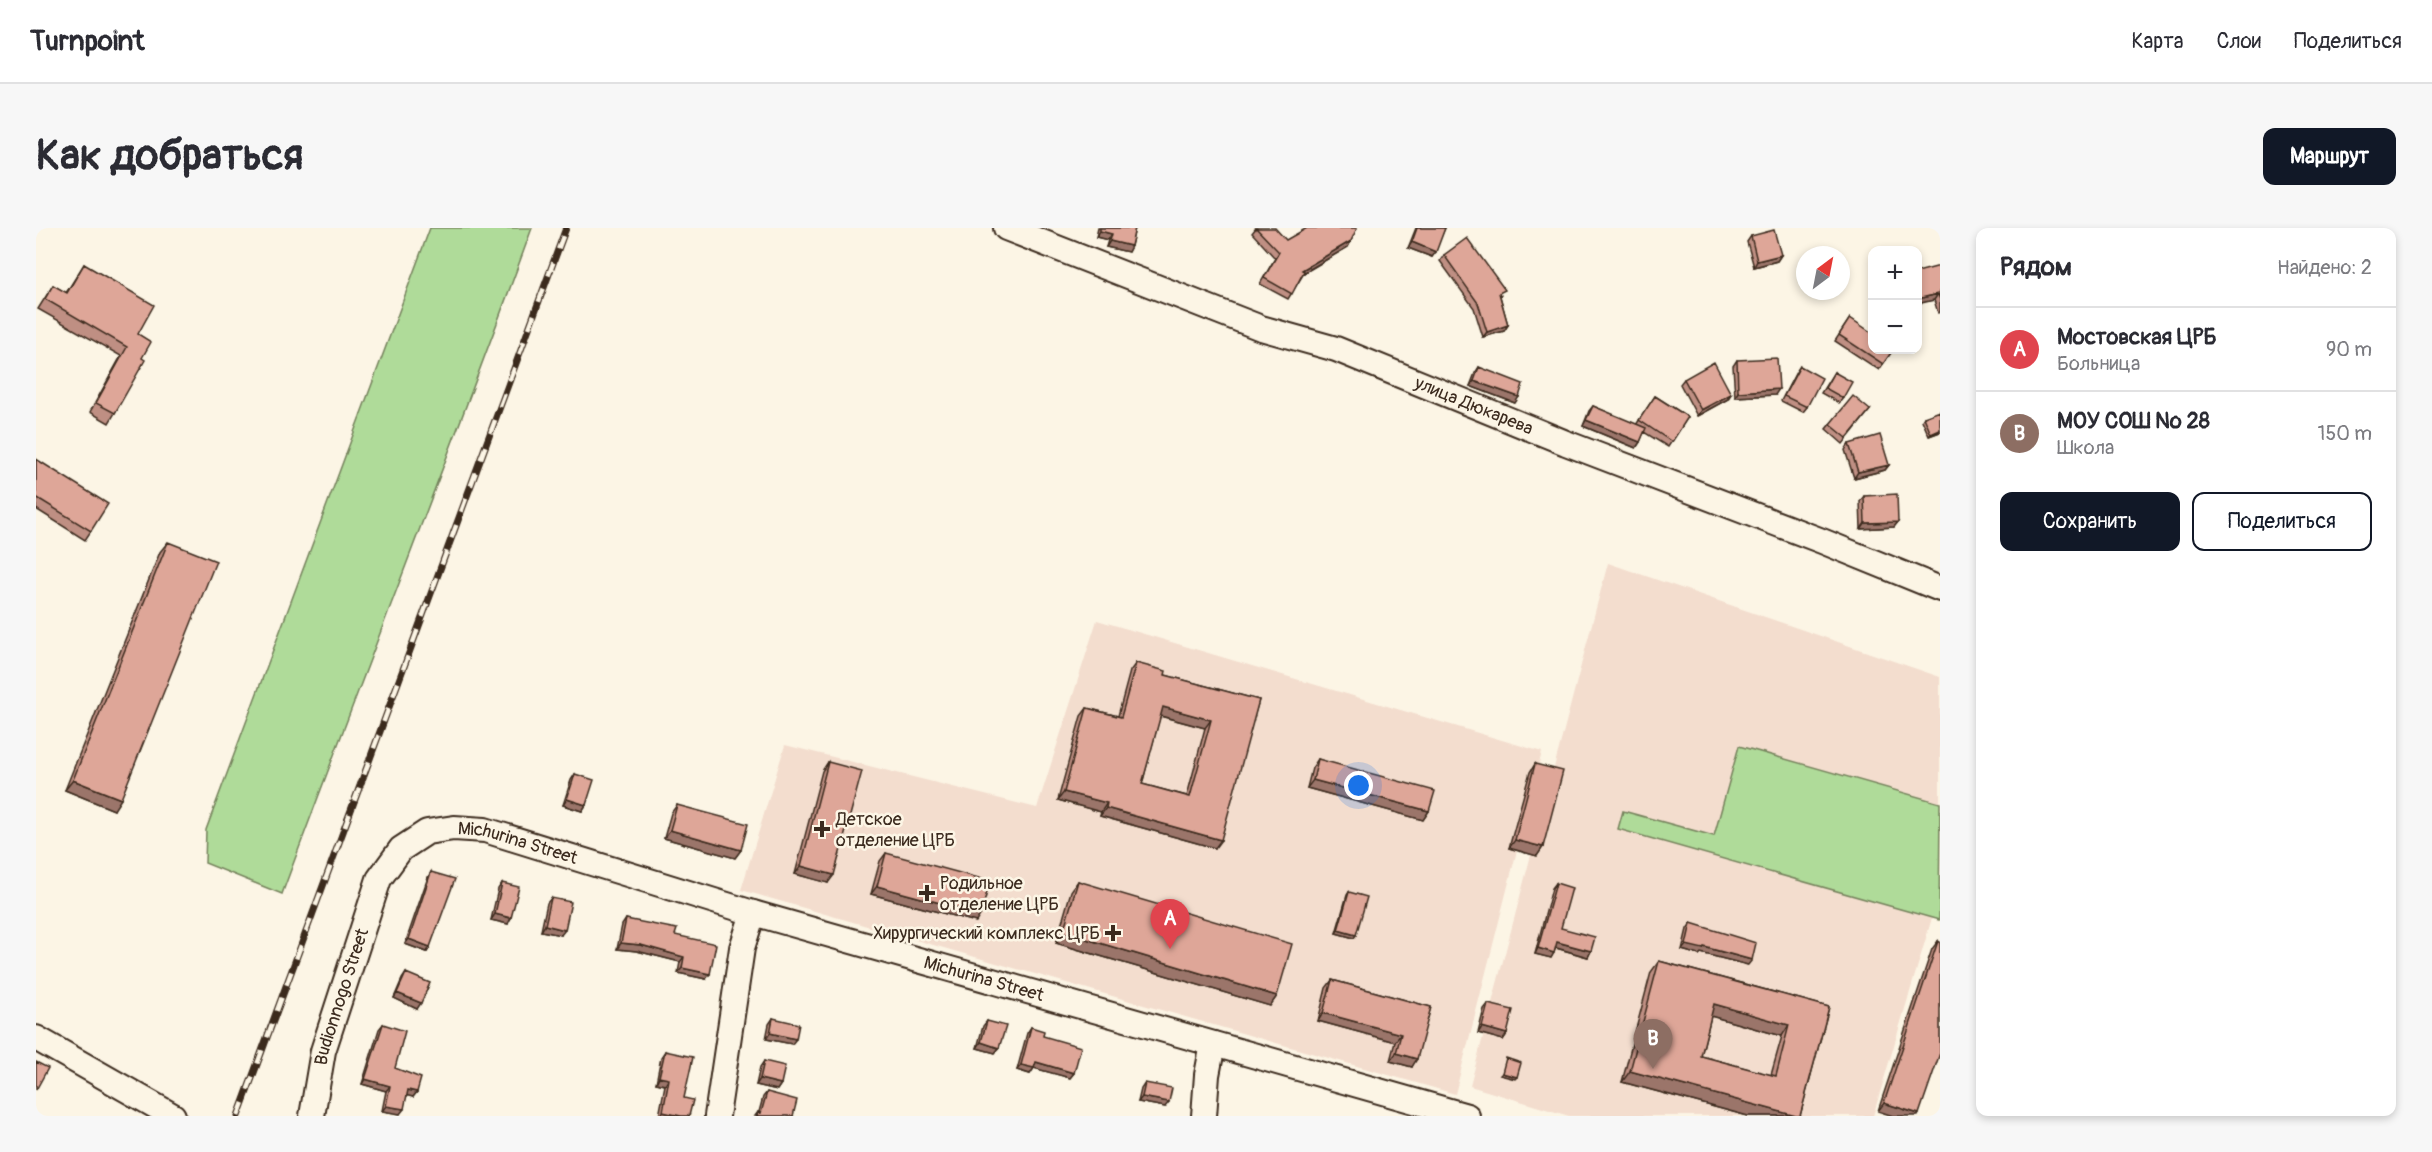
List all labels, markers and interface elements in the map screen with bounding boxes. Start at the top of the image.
text: Turnpoint [30,24,144,59]
text: Карта [2131,28,2183,55]
text: Слои [2216,28,2261,55]
text: Поделиться [2294,28,2402,55]
button: Маршрут [2263,128,2396,185]
text: Как добраться [36,130,303,182]
north arrow [1796,246,1850,300]
map controls [1868,246,1922,354]
button: + [1868,246,1922,300]
text: Рядом [2000,251,2072,283]
text: Найдено: 2 [2277,255,2372,280]
button: − [1868,300,1922,354]
text: Мостовская ЦРБ [2057,323,2217,351]
text: A [2013,337,2026,362]
text: 90 m [2326,337,2372,362]
text: Больница [2057,351,2140,376]
street label: улица Дюкарева [1410,371,1537,440]
text: МОУ СОШ № 28 [2057,407,2210,435]
text: B [2014,421,2025,446]
text: 150 m [2318,421,2372,446]
text: Школа [2057,435,2114,460]
button: Сохранить [2000,492,2180,551]
button: Поделиться [2192,492,2372,551]
your location [1344,771,1373,800]
place label: Детское отделение ЦРБ [835,808,955,852]
street label: Michurina Street [457,817,581,870]
marker: Детское отделение ЦРБ [813,820,831,838]
place label: Родильное отделение ЦРБ [940,872,1059,916]
marker: Родильное отделение ЦРБ [918,884,936,902]
pin: A [1150,900,1190,949]
place label: Хирургический комплекс ЦРБ [873,922,1100,945]
marker: Хирургический комплекс ЦРБ [1104,924,1122,942]
street label: Budionnogo Street [310,925,374,1067]
street label: Michurina Street [921,951,1047,1007]
pin: B [1634,1020,1672,1069]

